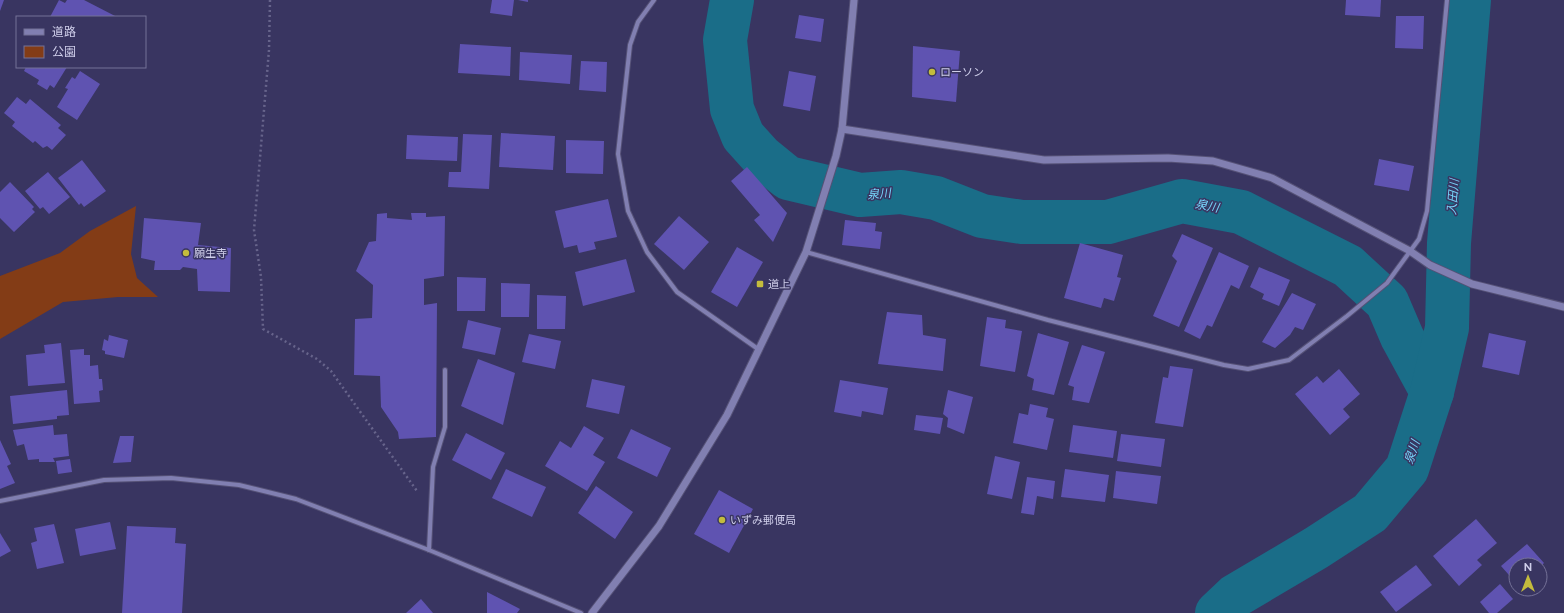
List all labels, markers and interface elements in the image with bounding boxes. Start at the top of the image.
legend [16,16,146,68]
text: 道路 [52,25,76,39]
text: 公園 [52,45,76,59]
place label: ローソン [940,66,984,79]
marker: ローソン [927,67,937,77]
water label: 入田川 [1444,176,1462,216]
water label: 泉川 [866,186,894,202]
water label: 泉川 [1194,197,1222,215]
place label: 願生寺 [194,247,227,260]
marker: 願生寺 [181,248,191,258]
place label: 道上 [768,278,790,291]
marker: 道上 [755,279,765,289]
water label: 泉川 [1401,436,1423,466]
place label: いずみ郵便局 [730,514,796,527]
marker: いずみ郵便局 [717,515,727,525]
north arrow [1508,557,1548,597]
text: N [1524,561,1532,574]

